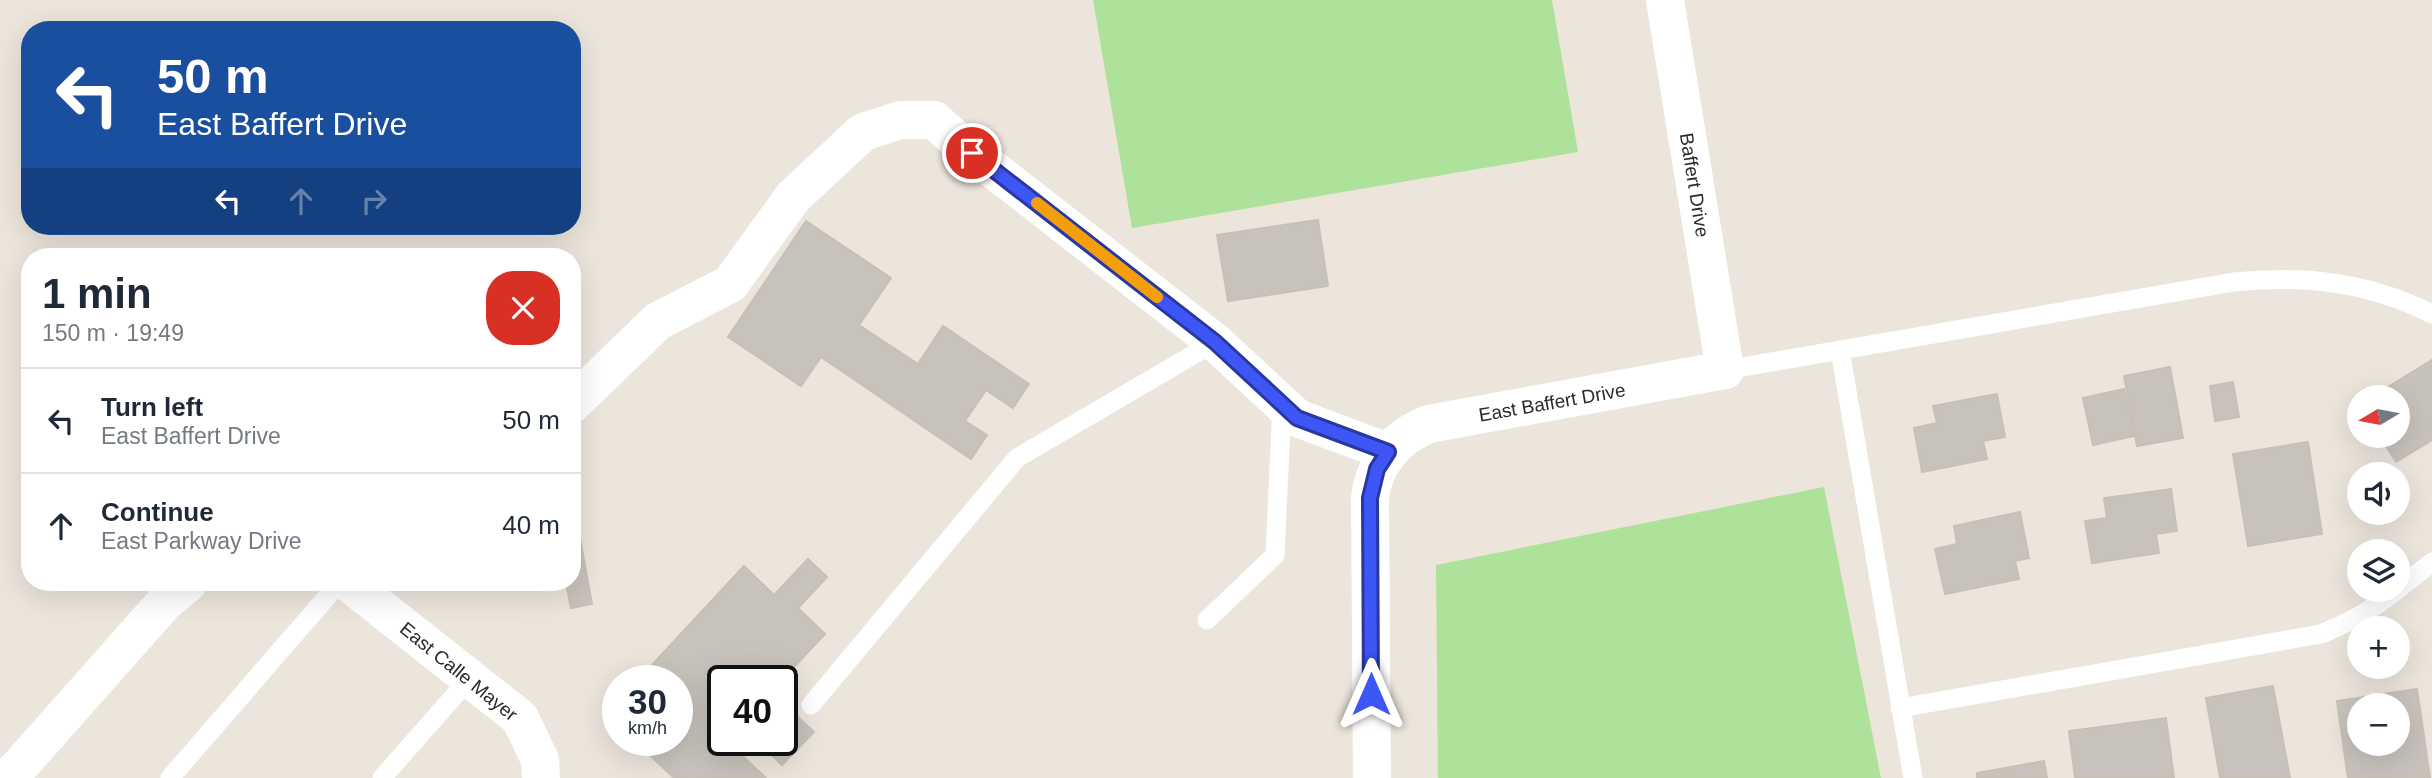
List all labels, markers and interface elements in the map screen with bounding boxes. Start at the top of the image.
icon: left [42,49,133,140]
text: 50 m [157,49,269,103]
text: East Baffert Drive [157,106,407,142]
pin [942,123,1002,183]
street label: Baffert Drive [1676,131,1713,239]
icon: arrive [953,134,991,172]
icon: left [209,182,247,220]
icon: ahead [282,182,320,220]
icon: right [355,182,393,220]
text: 1 min [42,270,152,317]
button: close [486,271,560,345]
text: 150 m · 19:49 [42,320,184,346]
street label: East Baffert Drive [1477,379,1627,426]
north arrow [2347,385,2410,448]
map controls [2347,385,2410,756]
text: Turn left [101,392,203,422]
icon: left [42,402,80,440]
text: 50 m [502,405,560,435]
text: East Baffert Drive [101,423,281,449]
button: sound [2347,462,2410,525]
text: Continue [101,497,214,527]
icon: ahead [42,507,80,545]
text: 40 m [502,510,560,540]
text: East Parkway Drive [101,528,302,554]
button: layers [2347,539,2410,602]
button: + [2347,616,2410,679]
street label: East Calle Mayer [396,618,522,725]
position arrow [1334,657,1408,731]
speed limit sign: 40 [707,665,798,756]
text: 30 [628,682,667,721]
button: − [2347,693,2410,756]
text: km/h [628,718,667,738]

